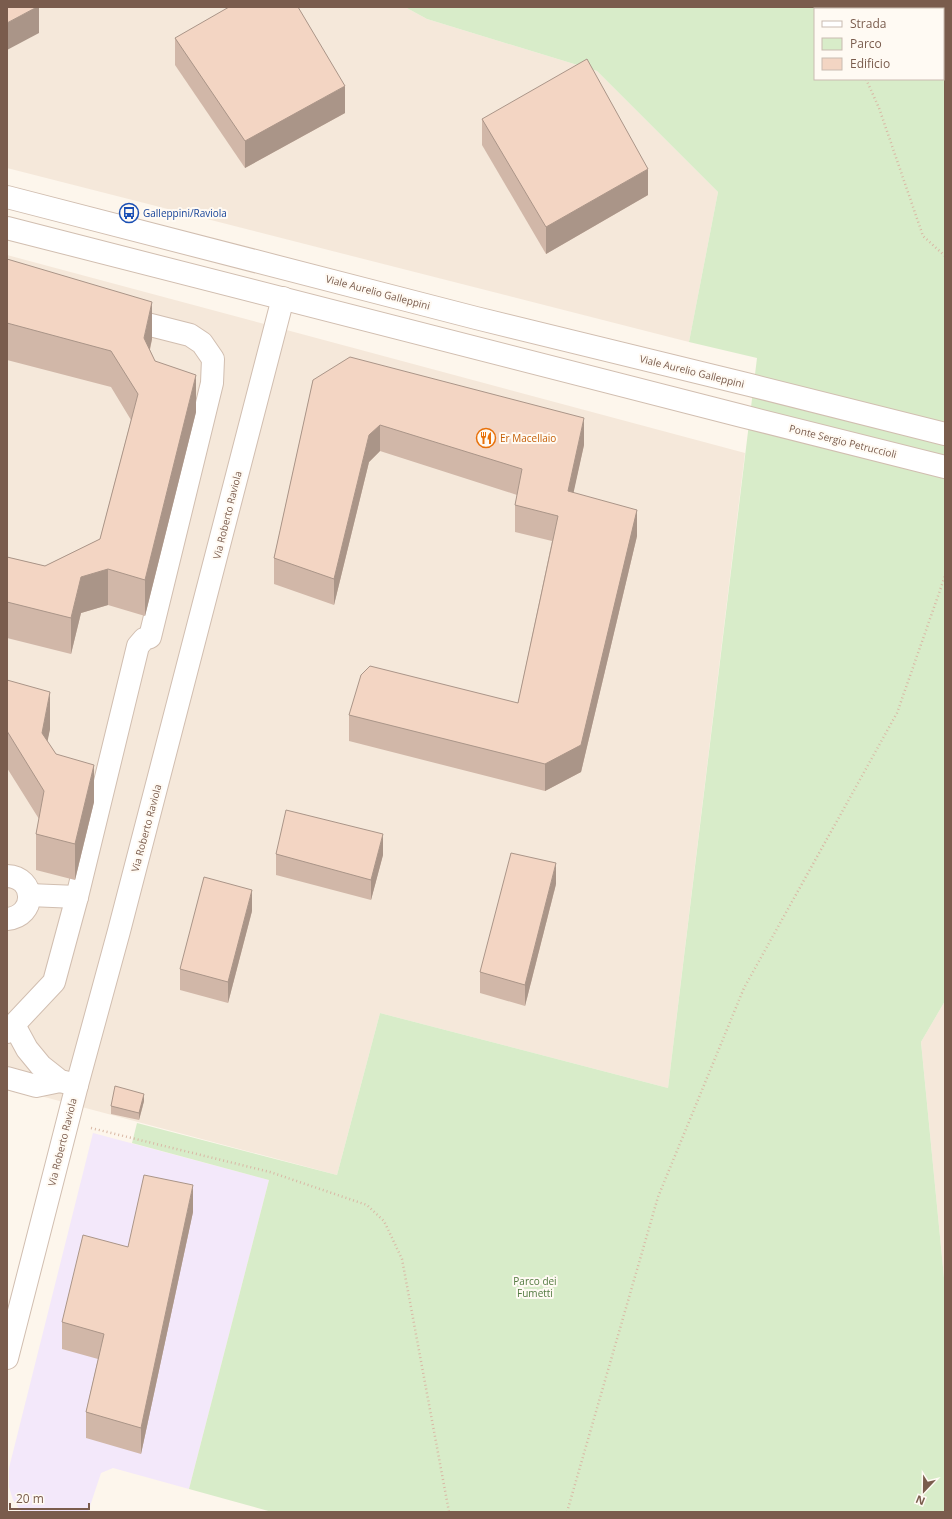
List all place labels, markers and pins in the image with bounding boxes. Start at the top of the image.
bus stop icon: Galleppini/Raviola [118,202,140,224]
place label: Galleppini/Raviola [143,206,227,220]
restaurant icon: Er Macellaio [475,427,497,449]
place label: Er Macellaio [500,431,556,445]

